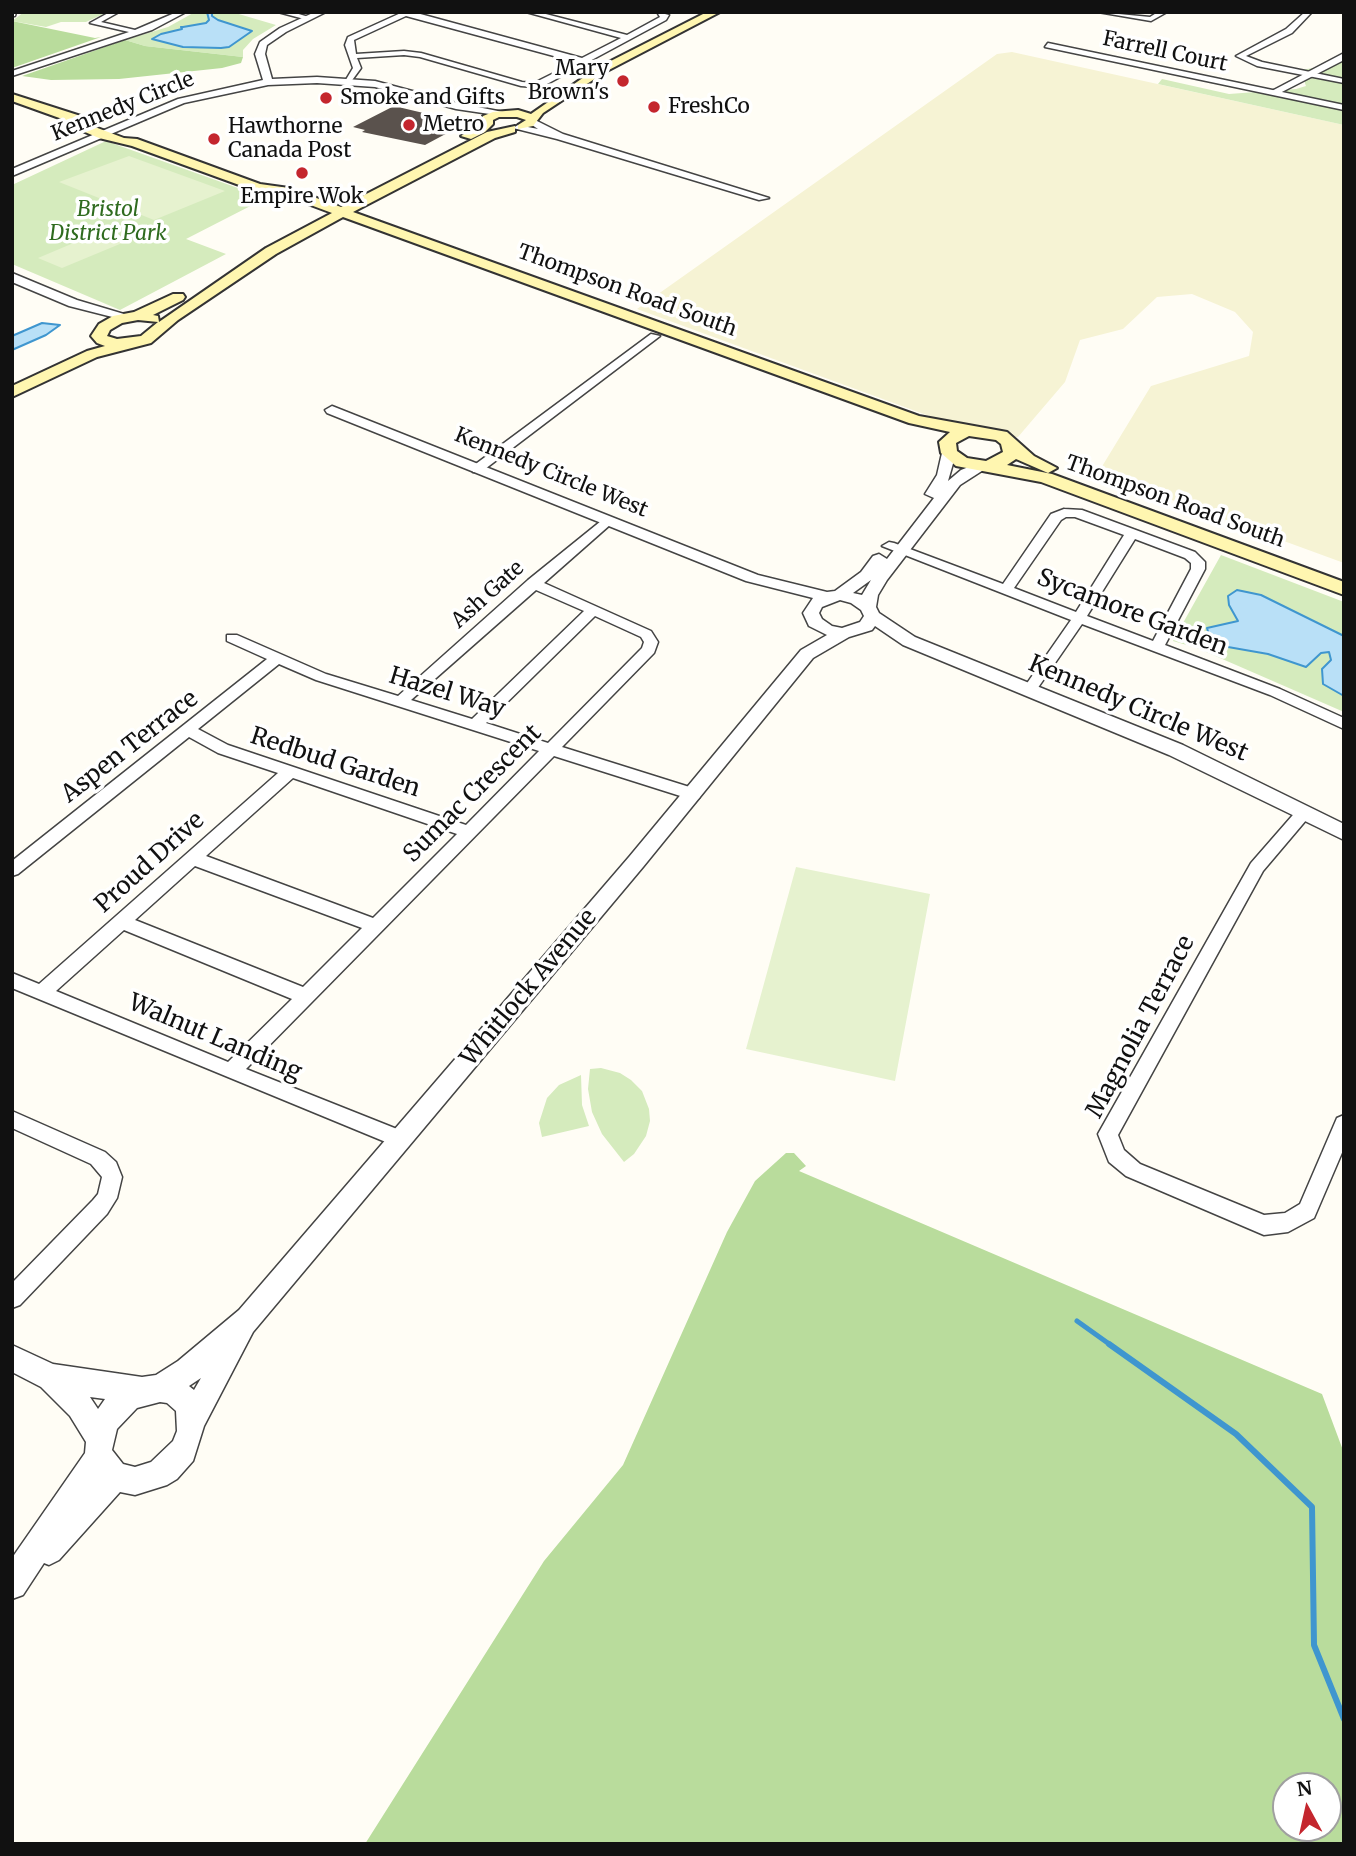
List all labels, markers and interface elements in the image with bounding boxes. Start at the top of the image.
street label: Farrell Court [1100,26,1230,78]
place label: Mary Brown's [528,56,609,106]
street label: Kennedy Circle [48,67,198,147]
marker: Mary Brown's [615,73,631,89]
place label: Smoke and Gifts [340,85,505,111]
marker: Smoke and Gifts [318,90,334,106]
place label: FreshCo [668,94,750,120]
marker: FreshCo [646,99,662,115]
place label: Metro [423,112,484,138]
place label: Hawthorne Canada Post [228,114,351,164]
marker: Metro [401,117,417,133]
marker: Hawthorne Canada Post [206,131,222,147]
marker: Empire Wok [294,165,310,181]
place label: Empire Wok [240,184,364,210]
park label: Bristol District Park [49,197,167,247]
street label: Thompson Road South [514,240,740,342]
street label: Kennedy Circle West [451,423,651,523]
street label: Thompson Road South [1062,451,1288,553]
street label: Ash Gate [447,556,529,634]
street label: Sycamore Garden [1033,563,1231,663]
street label: Kennedy Circle West [1024,650,1252,768]
street label: Hazel Way [385,662,509,724]
street label: Aspen Terrace [56,685,204,809]
street label: Sumac Crescent [398,719,548,869]
street label: Redbud Garden [247,722,423,804]
street label: Proud Drive [90,807,210,919]
street label: Whitlock Avenue [455,904,603,1072]
street label: Magnolia Terrace [1081,931,1201,1123]
street label: Walnut Landing [124,988,306,1088]
north arrow [1272,1772,1342,1842]
text: N [1295,1775,1313,1801]

